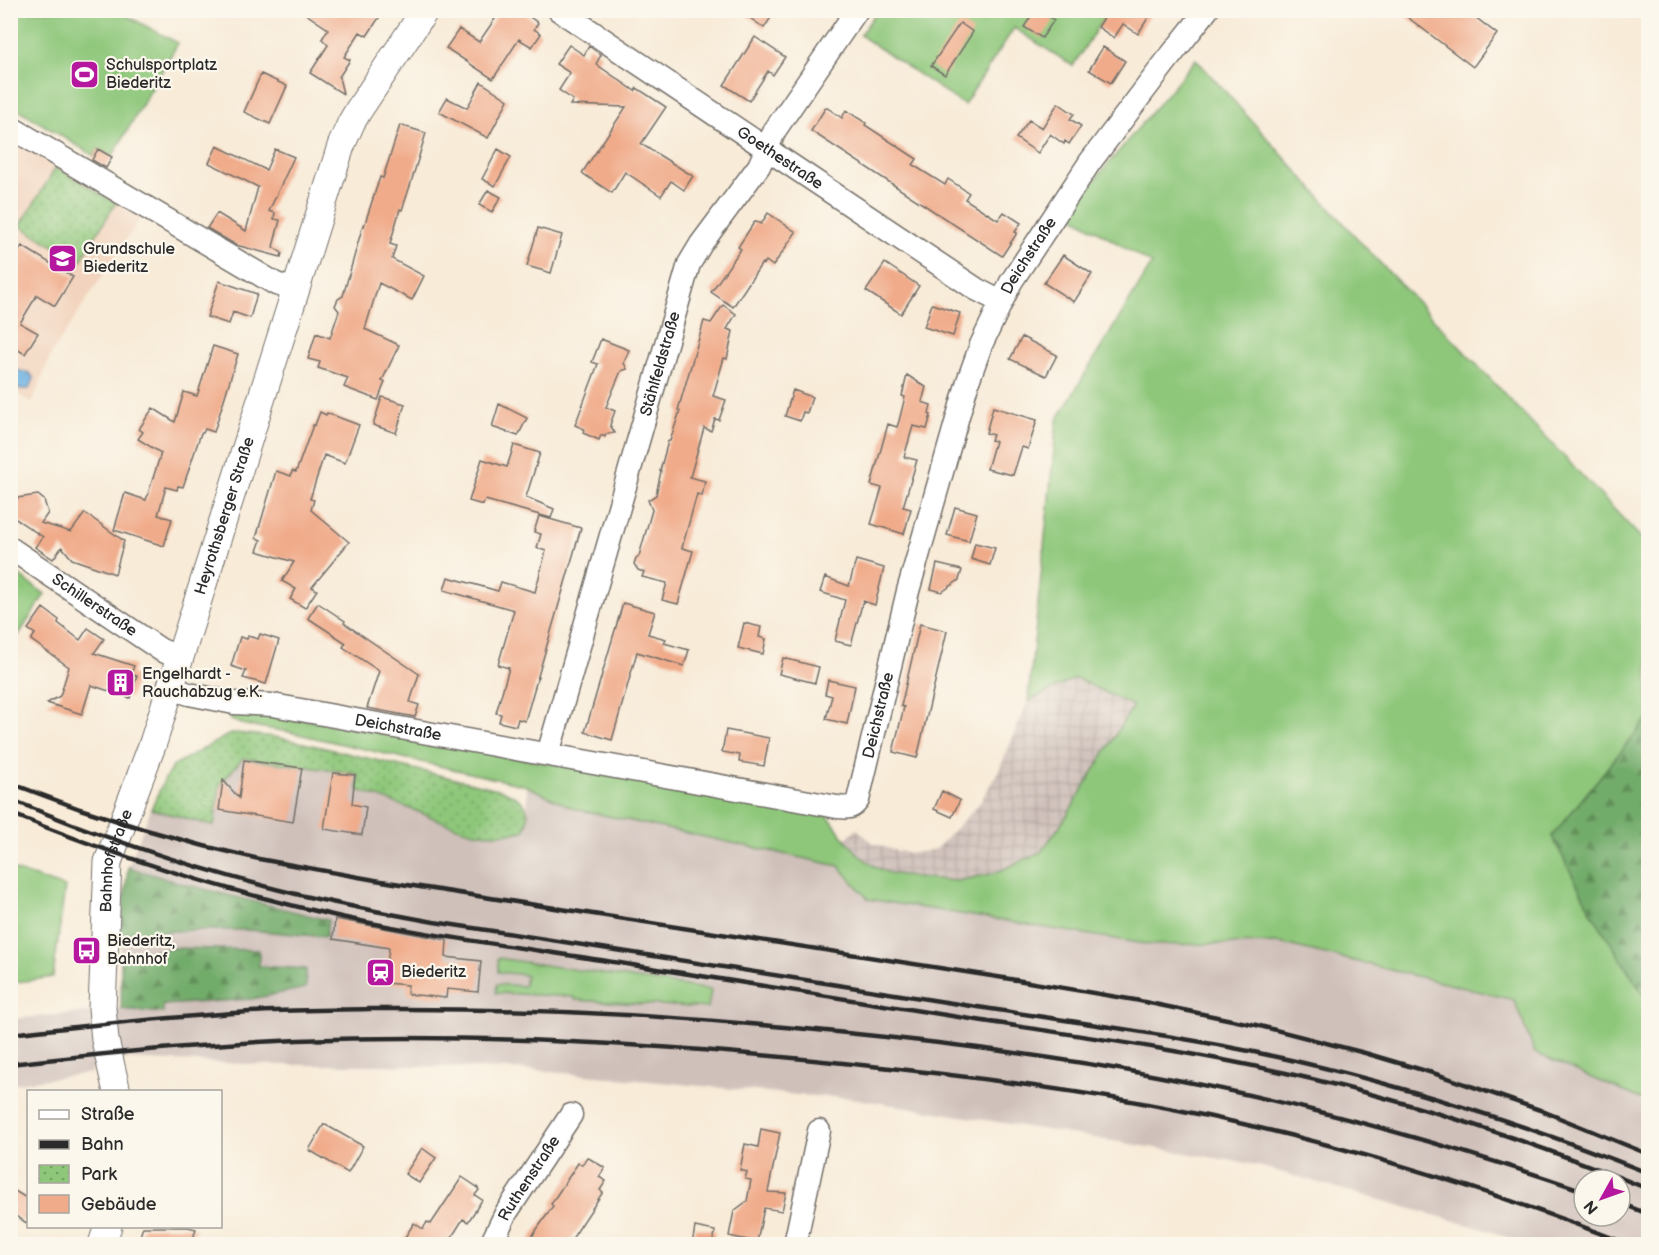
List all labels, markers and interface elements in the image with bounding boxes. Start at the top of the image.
place label: Schulsportplatz Biederitz [106,56,217,93]
sports icon: Schulsportplatz Biederitz [69,58,101,90]
street label: Goethestraße [733,122,827,194]
street label: Deichstraße [997,213,1061,297]
place label: Grundschule Biederitz [83,240,175,277]
school or university icon: Grundschule Biederitz [46,242,78,274]
street label: Stählfeldstraße [636,309,684,418]
street label: Heyrothsberger Straße [191,434,258,597]
street label: Schillerstraße [48,570,141,641]
place label: Engelhardt - Rauchabzug e.K. [142,665,262,702]
building icon: Engelhardt - Rauchabzug e.K. [105,667,137,699]
street label: Deichstraße [859,670,898,760]
street label: Deichstraße [353,710,443,745]
street label: Bahnhofstraße [96,806,137,913]
place label: Biederitz, Bahnhof [107,932,175,969]
bus stop icon: Biederitz, Bahnhof [70,934,102,966]
station icon: Biederitz [364,956,396,988]
place label: Biederitz [401,963,466,982]
legend [27,1090,222,1228]
text: Straße [81,1104,135,1125]
street label: Ruthenstraße [494,1132,564,1224]
text: Bahn [81,1134,124,1155]
text: Park [81,1164,117,1185]
north arrow [1572,1168,1632,1228]
text: Gebäude [81,1194,157,1215]
text: N [1581,1196,1603,1217]

